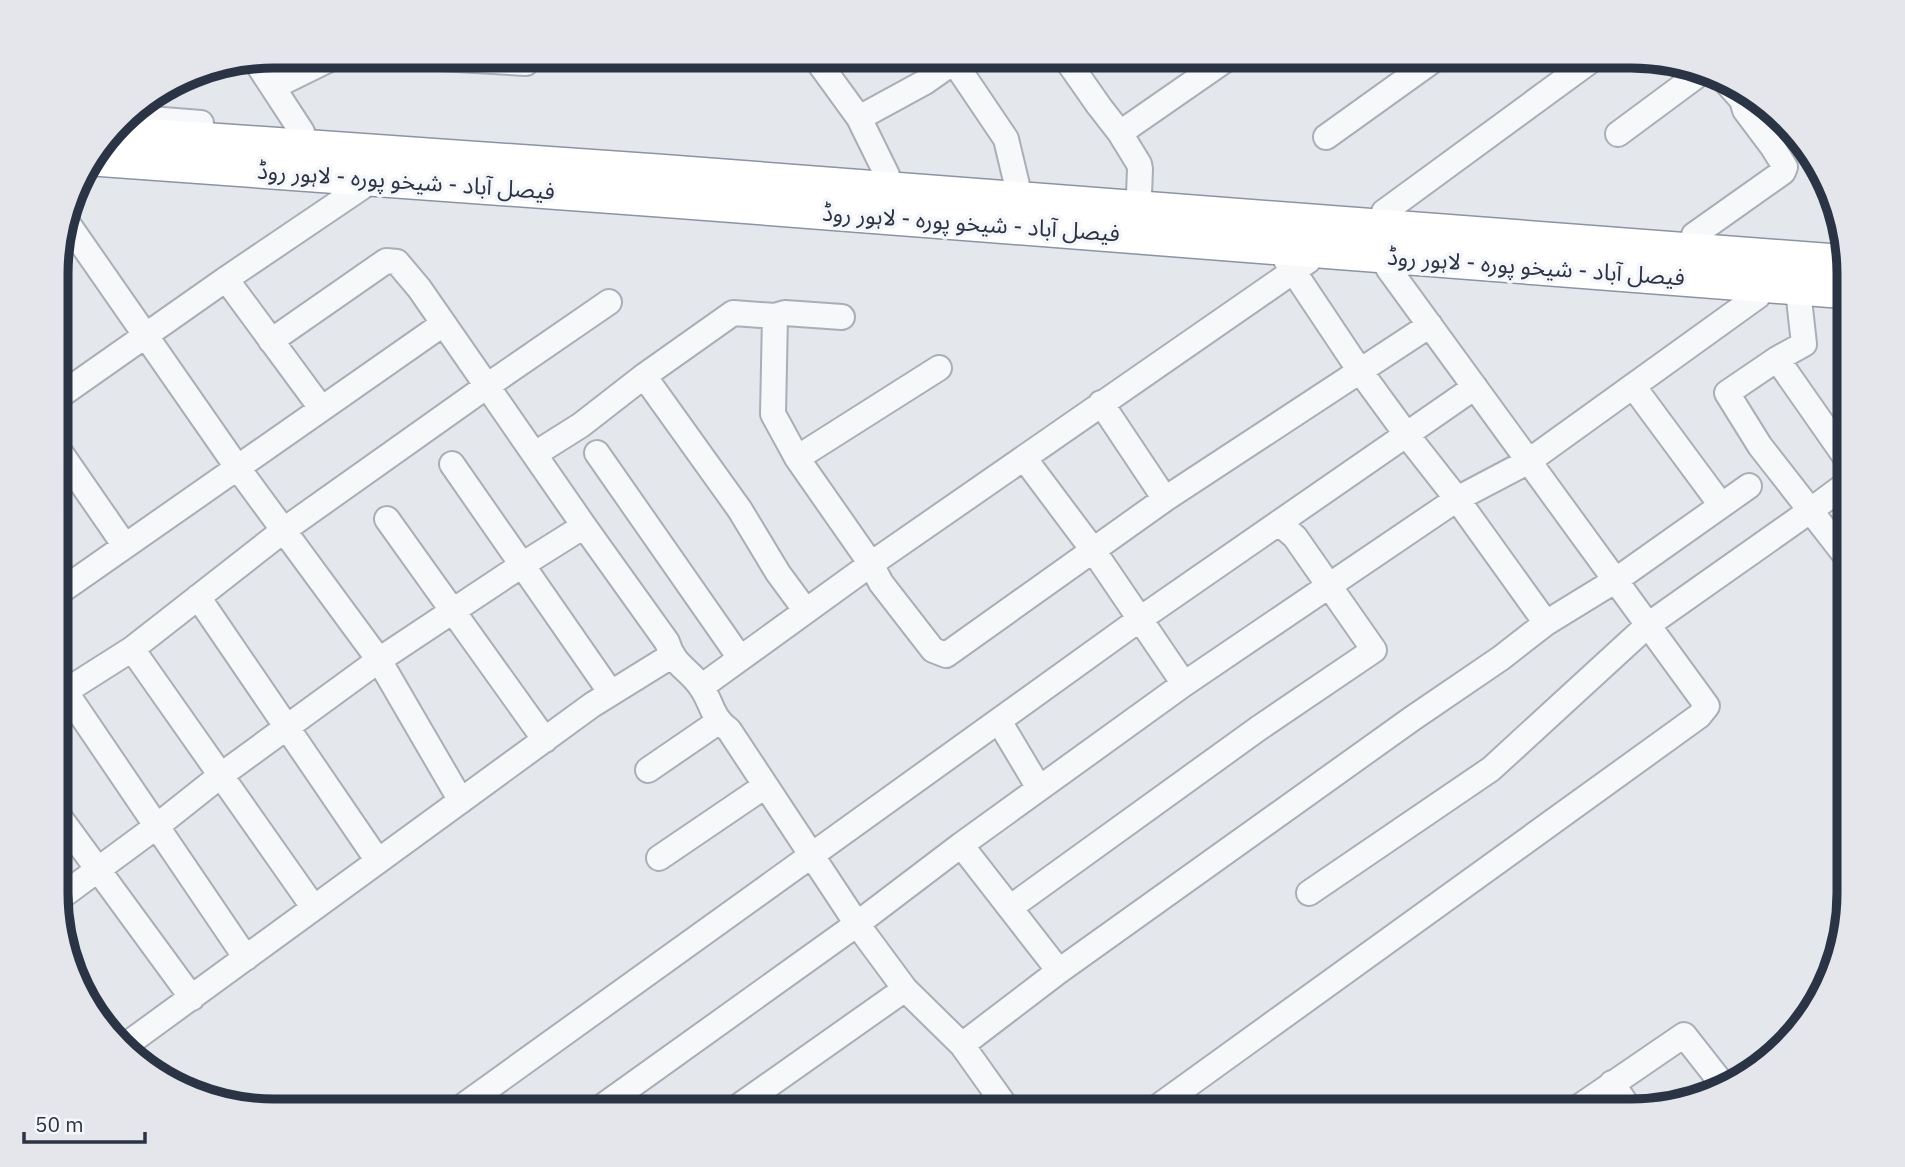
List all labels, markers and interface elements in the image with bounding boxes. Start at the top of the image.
street label: فیصل آباد - شیخو پورہ - لاہور روڈ [256,155,556,207]
street label: فیصل آباد - شیخو پورہ - لاہور روڈ [821,197,1121,249]
street label: فیصل آباد - شیخو پورہ - لاہور روڈ [1386,241,1686,293]
scale bar [24,1100,145,1144]
text: 50 m [35,1110,84,1138]

